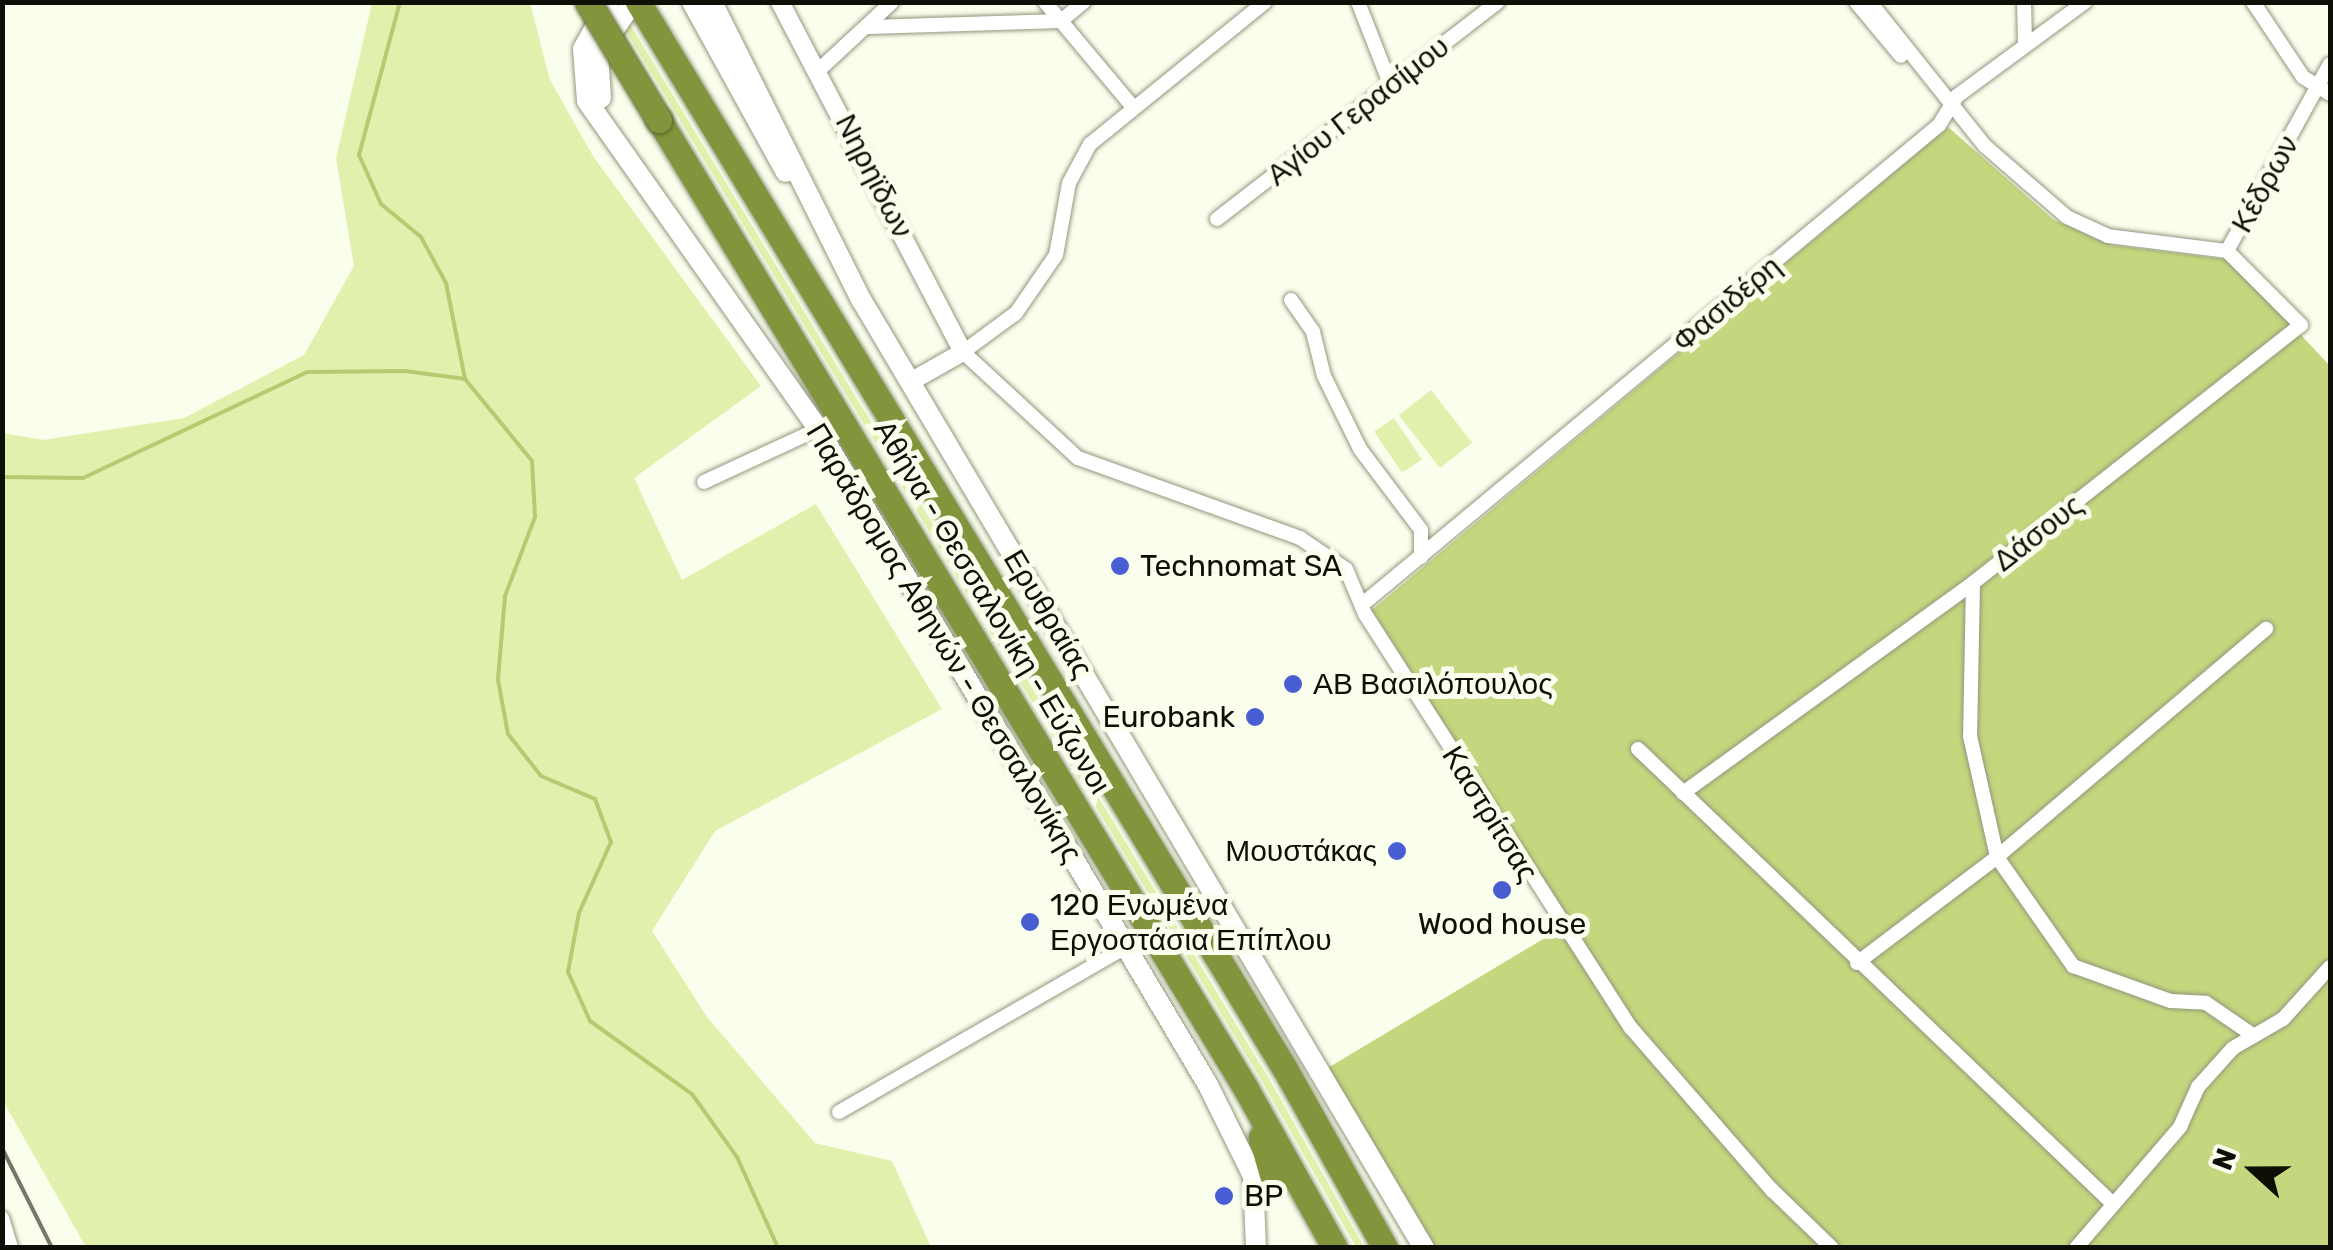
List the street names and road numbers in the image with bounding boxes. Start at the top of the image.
street label: Αγίου Γερασίμου [1260,29,1456,193]
street label: Νηρηϊδων [828,108,920,244]
street label: Κέδρων [2224,129,2306,239]
street label: Φασιδέρη [1666,248,1788,360]
street label: Αθήνα - Θεσσαλονίκη - Εύζωνοι [866,414,1118,800]
street label: Παράδρομος Αθηνών - Θεσσαλονίκης [798,417,1090,869]
street label: Δάσους [1986,487,2090,579]
street label: Ερυθραίας [996,543,1100,685]
street label: Καστρίτσας [1434,740,1546,888]

